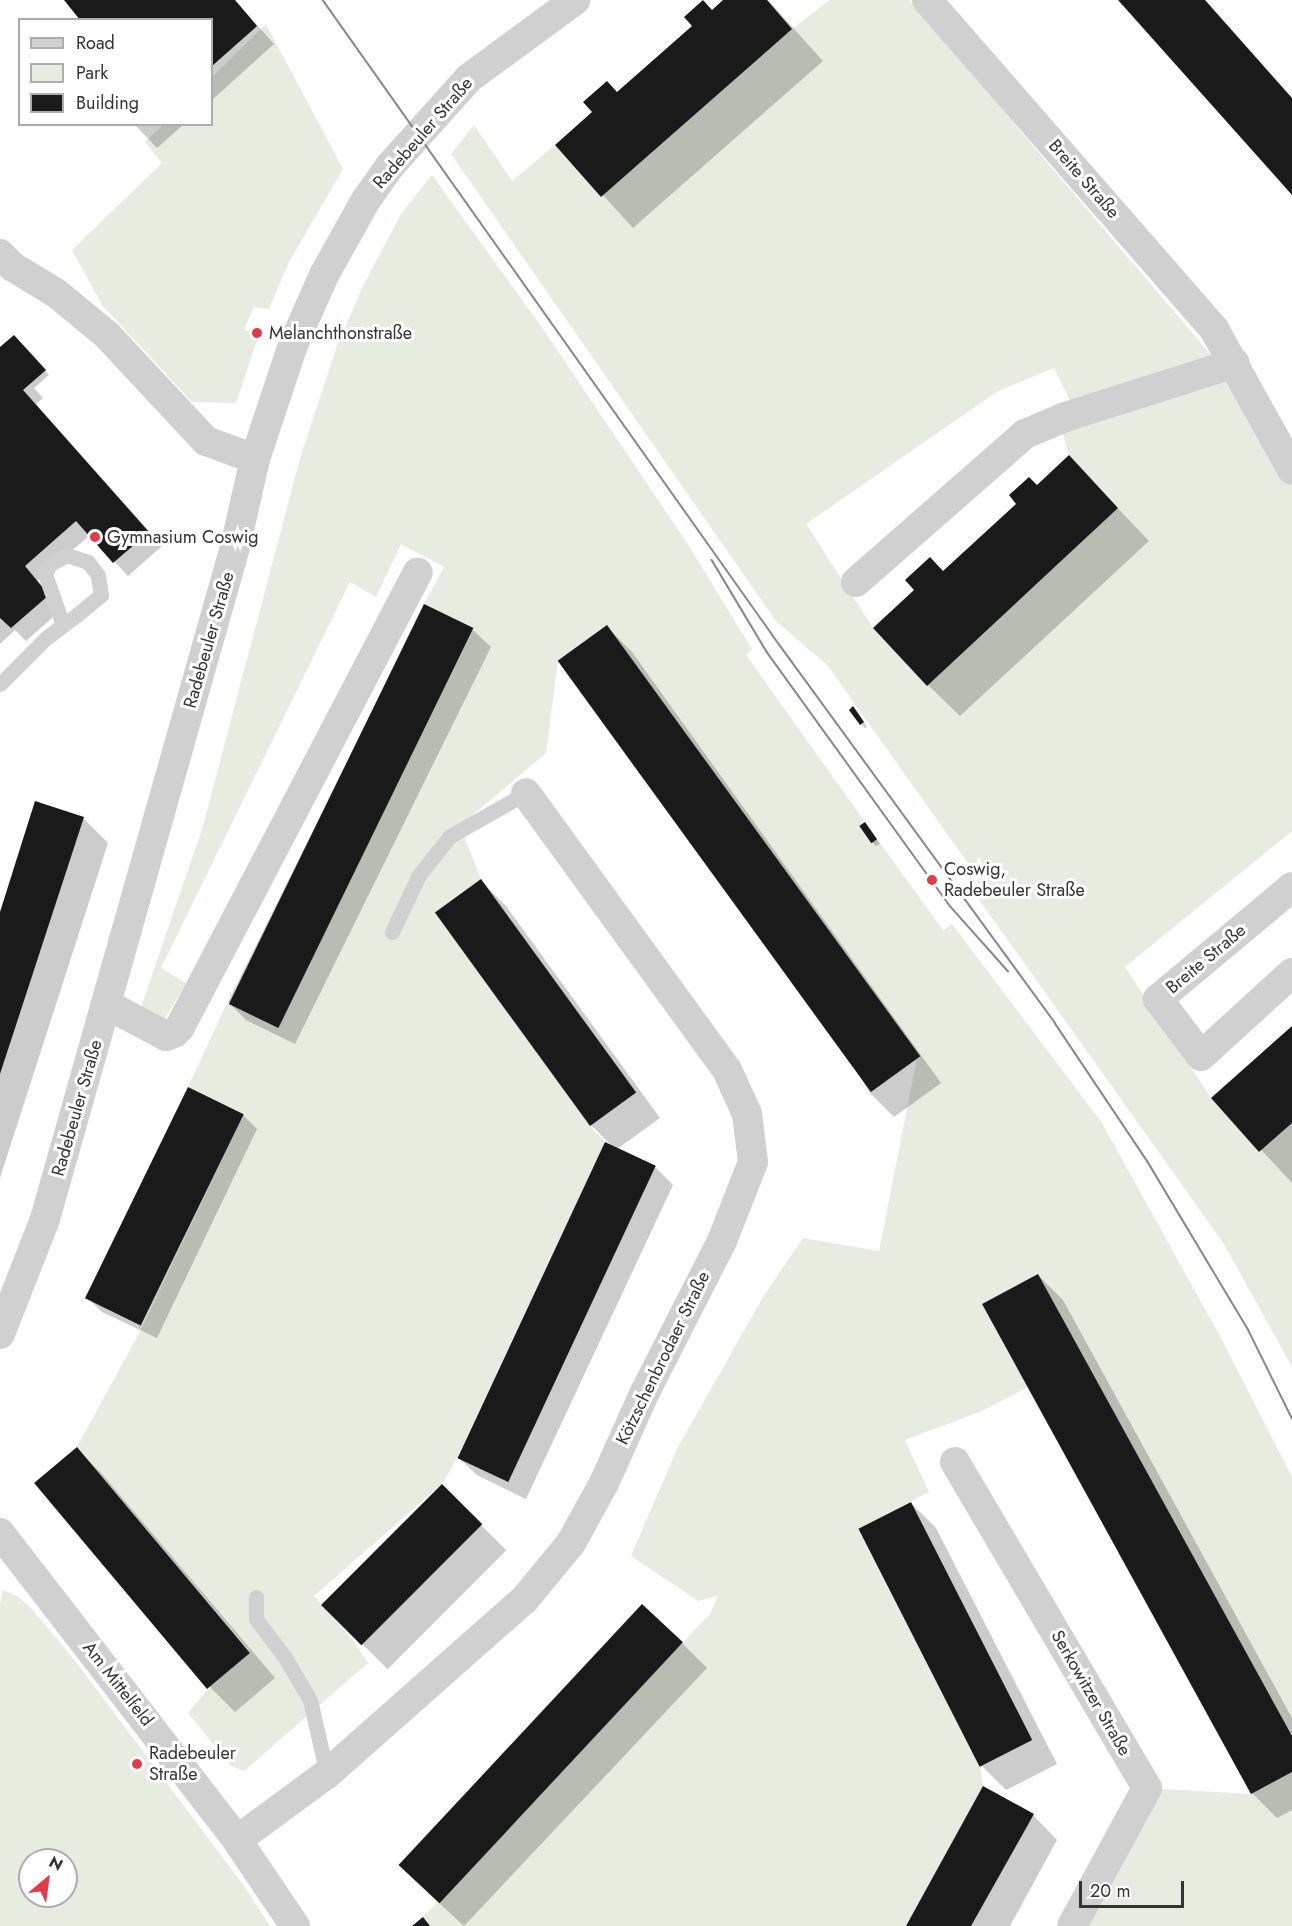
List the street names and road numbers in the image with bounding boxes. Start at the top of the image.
street label: Radebeuler Straße [369,73,477,193]
street label: Breite Straße [1044,135,1124,223]
street label: Radebeuler Straße [179,569,239,711]
street label: Breite Straße [1162,919,1250,999]
street label: Radebeuler Straße [47,1037,107,1179]
street label: Kötzschenbrodaer Straße [612,1268,714,1448]
street label: Serkowitzer Straße [1046,1627,1136,1759]
street label: Am Mittelfeld [78,1637,158,1731]

